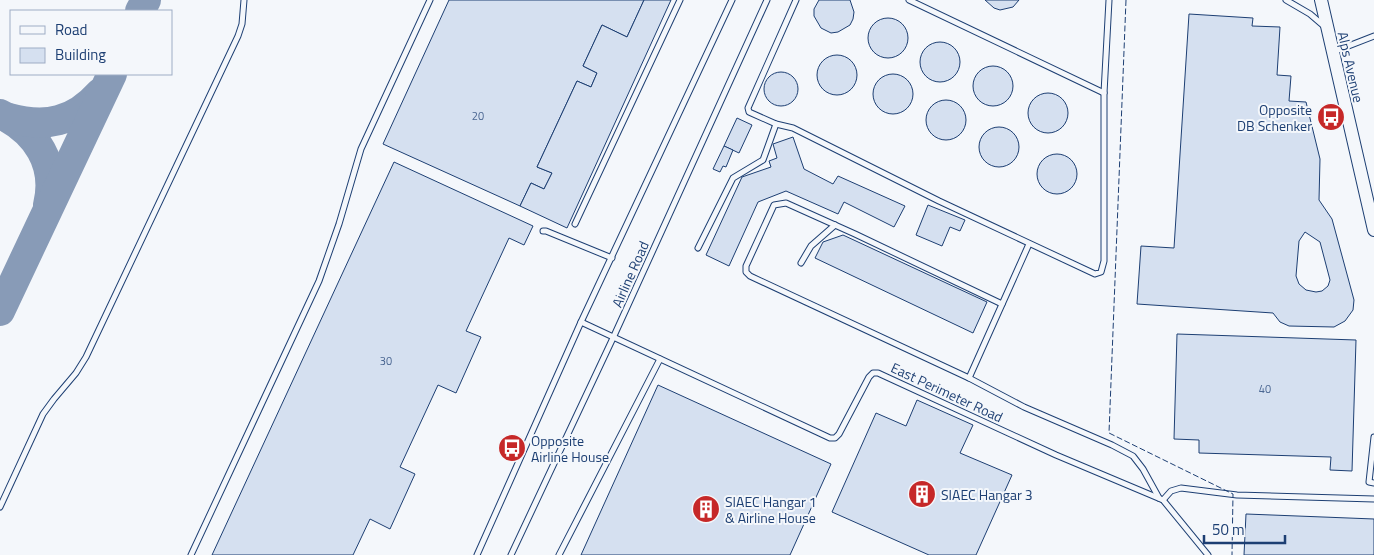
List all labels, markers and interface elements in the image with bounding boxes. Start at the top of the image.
legend [10,10,172,75]
text: Road [55,18,87,41]
street label: Alps Avenue [1333,29,1369,105]
text: Building [55,43,106,66]
place label: Opposite DB Schenker [1237,99,1312,136]
bus stop icon: Opposite DB Schenker [1316,102,1346,132]
house number: 20 [472,108,484,124]
street label: Airline Road [606,238,654,310]
house number: 30 [380,353,392,369]
street label: East Perimeter Road [888,357,1006,427]
house number: 40 [1259,381,1271,397]
place label: Opposite Airline House [531,430,609,467]
bus stop icon: Opposite Airline House [497,433,527,463]
building icon: SIAEC Hangar 3 [907,479,937,509]
place label: SIAEC Hangar 3 [941,484,1033,505]
place label: SIAEC Hangar 1 & Airline House [725,491,817,528]
building icon: SIAEC Hangar 1 & Airline House [691,494,721,524]
scale bar [1204,512,1285,544]
text: 50 m [1212,518,1245,541]

